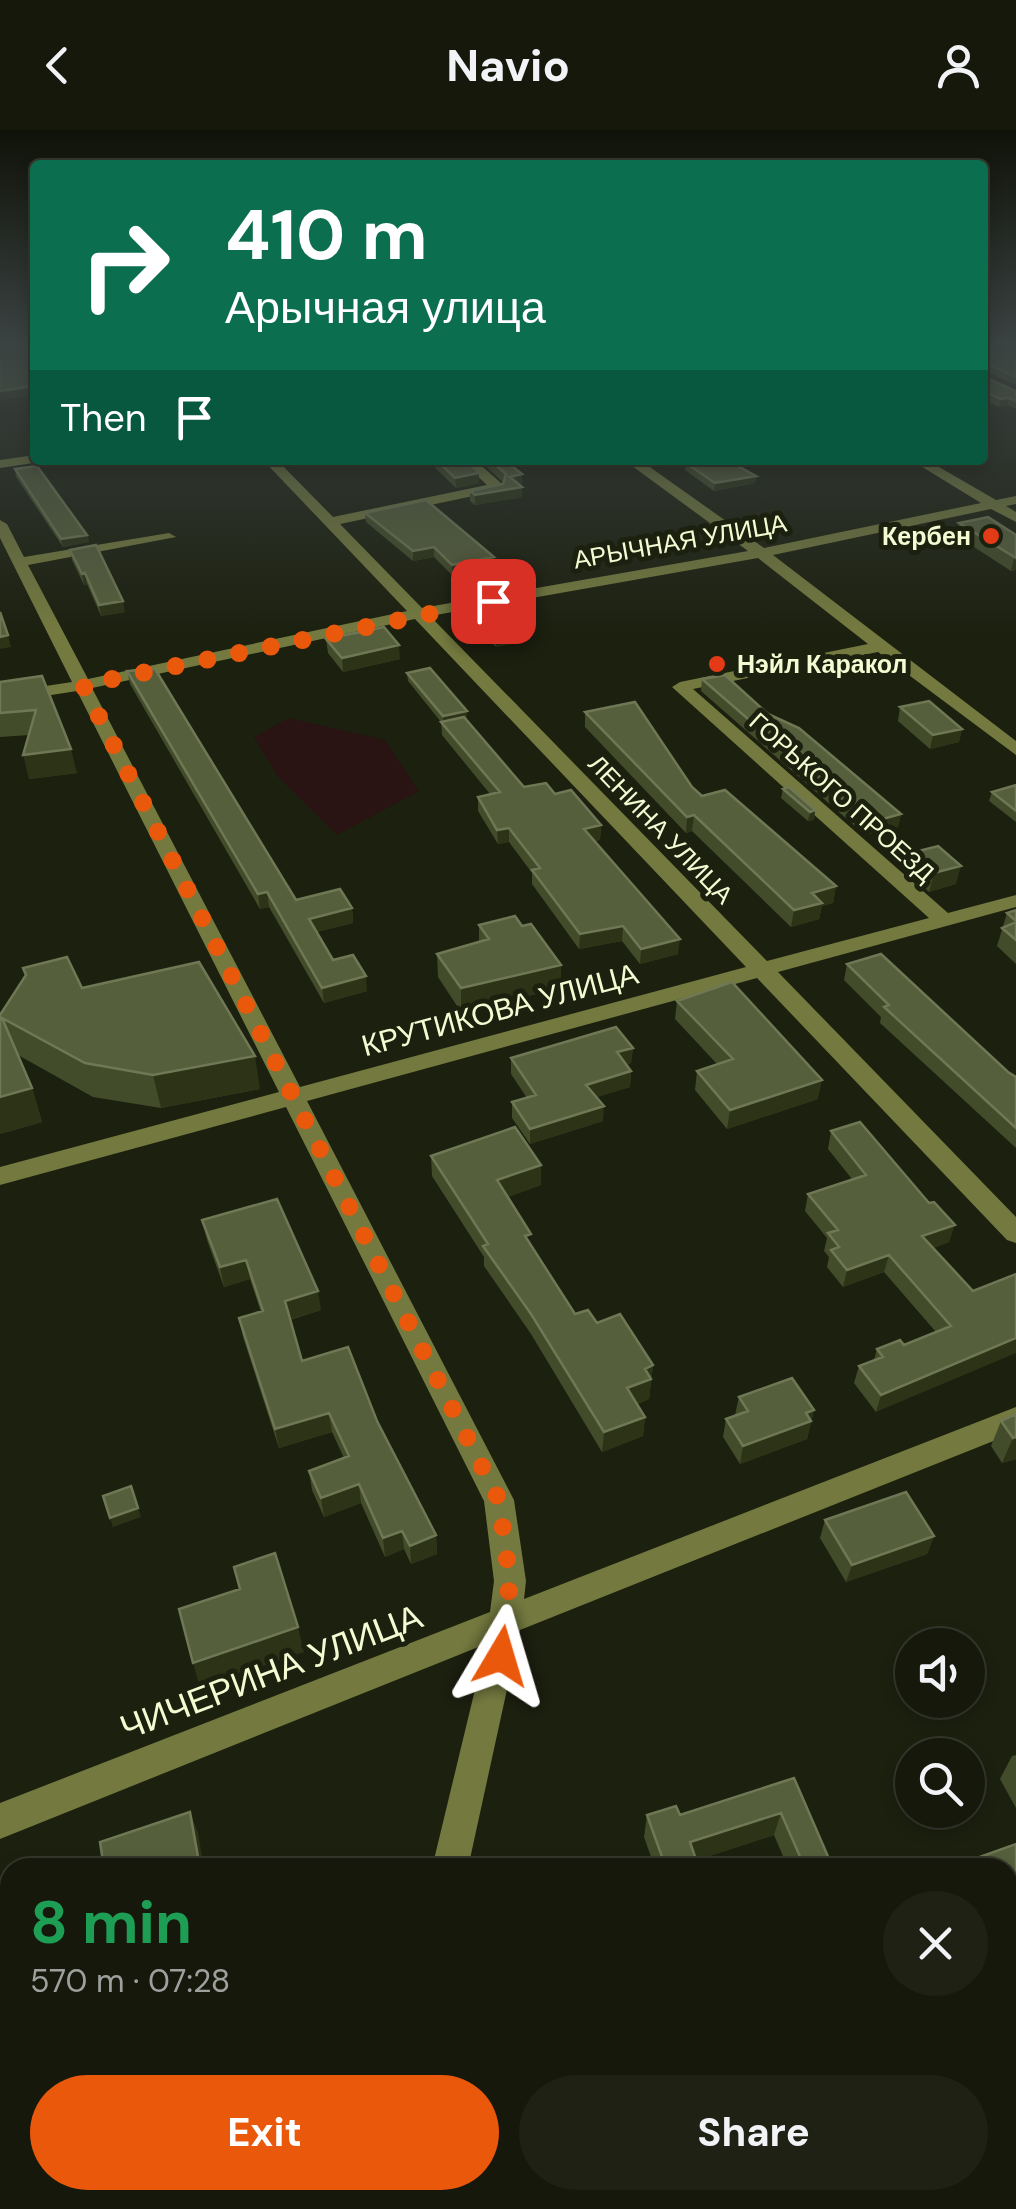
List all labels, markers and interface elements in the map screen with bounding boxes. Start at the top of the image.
text: Navio [446,36,570,95]
icon: back [30,38,85,93]
icon: person [931,38,986,93]
text: 410 m [225,190,428,281]
icon: right [60,200,190,330]
text: Арычная улица [225,278,546,337]
icon: arrive [167,390,222,445]
text: Then [60,393,147,443]
street label: АРЫЧНАЯ УЛИЦА [571,506,790,577]
place label: Кербен [882,520,971,553]
marker: Кербен [980,525,1002,547]
pin [451,559,536,644]
icon: arrive [466,574,521,629]
place label: Нэйл Каракол [737,648,907,681]
marker: Нэйл Каракол [706,653,728,675]
street label: ГОРЬКОГО ПРОЕЗД [742,705,941,889]
street label: ЛЕНИНА УЛИЦА [581,748,740,911]
street label: КРУТИКОВА УЛИЦА [357,954,642,1065]
street label: ЧИЧЕРИНА УЛИЦА [113,1593,429,1751]
position arrow [449,1604,553,1708]
map controls [895,1628,985,1828]
button: sound [895,1628,985,1718]
button: search [895,1738,985,1828]
text: 8 min [30,1883,192,1962]
button: close [883,1891,988,1996]
text: 570 m · 07:28 [30,1960,230,2002]
button: Exit [30,2075,499,2190]
button: Share [519,2075,988,2190]

